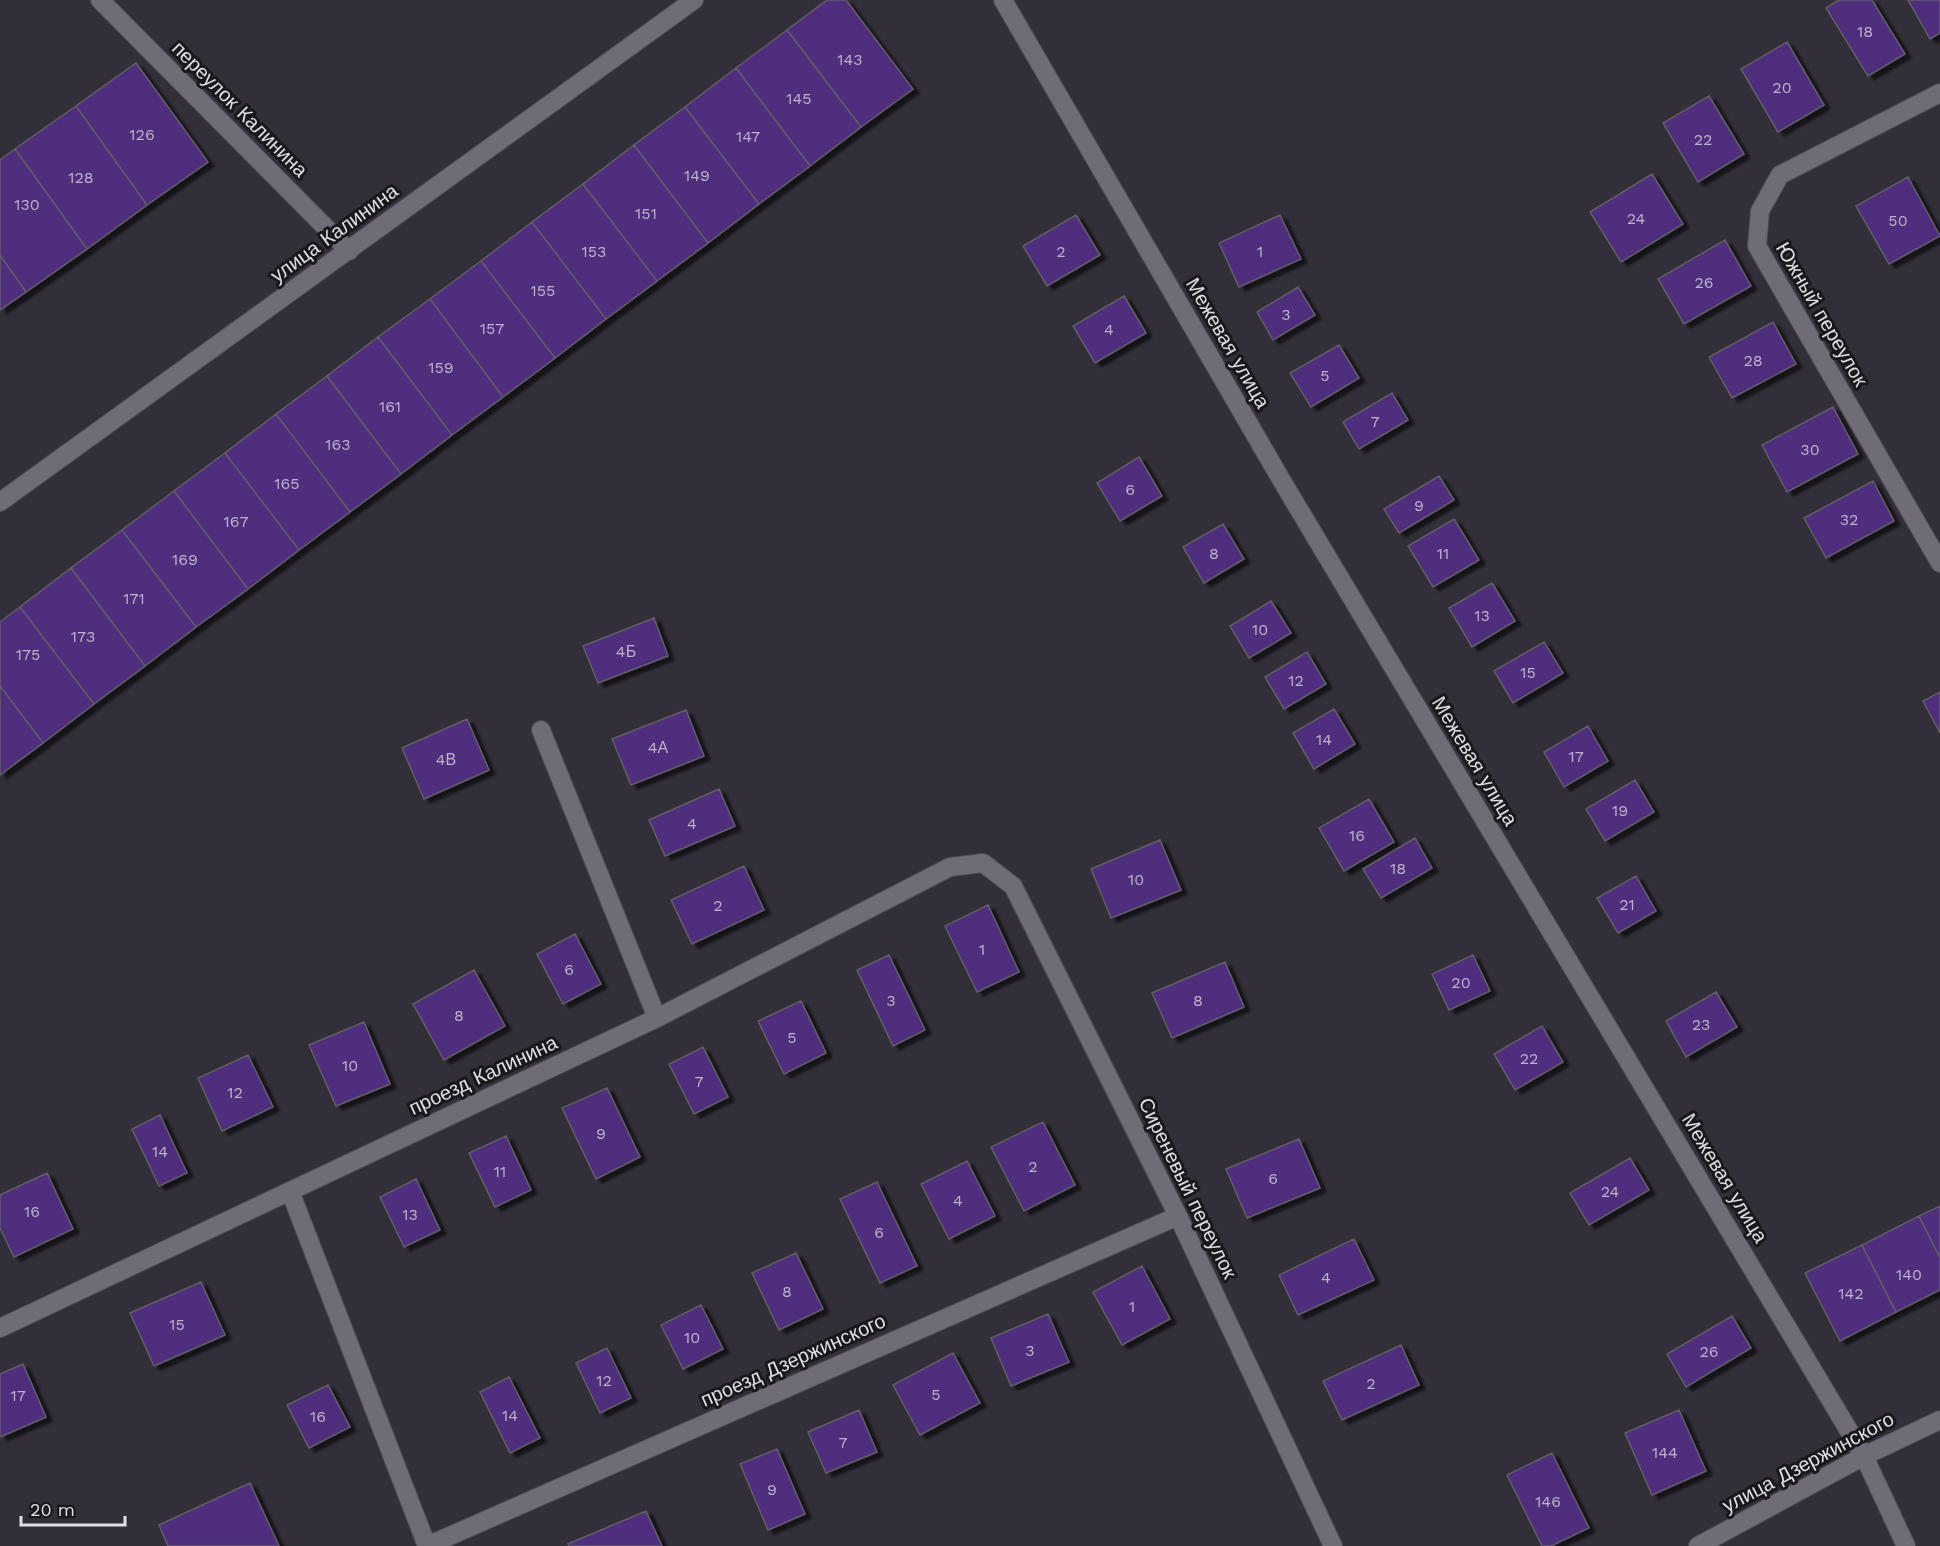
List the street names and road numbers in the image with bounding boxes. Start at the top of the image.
street label: переулок Калинина [167,36,313,182]
street label: улица Калинина [266,178,403,287]
street label: Южный переулок [1771,238,1873,390]
street label: Межевая улица [1181,274,1275,413]
street label: Межевая улица [1427,692,1523,831]
street label: проезд Калинина [405,1030,562,1120]
street label: Сиреневый переулок [1134,1094,1242,1283]
street label: Межевая улица [1677,1109,1773,1248]
street label: проезд Дзержинского [697,1308,889,1412]
street label: улица Дзержинского [1718,1407,1898,1517]

